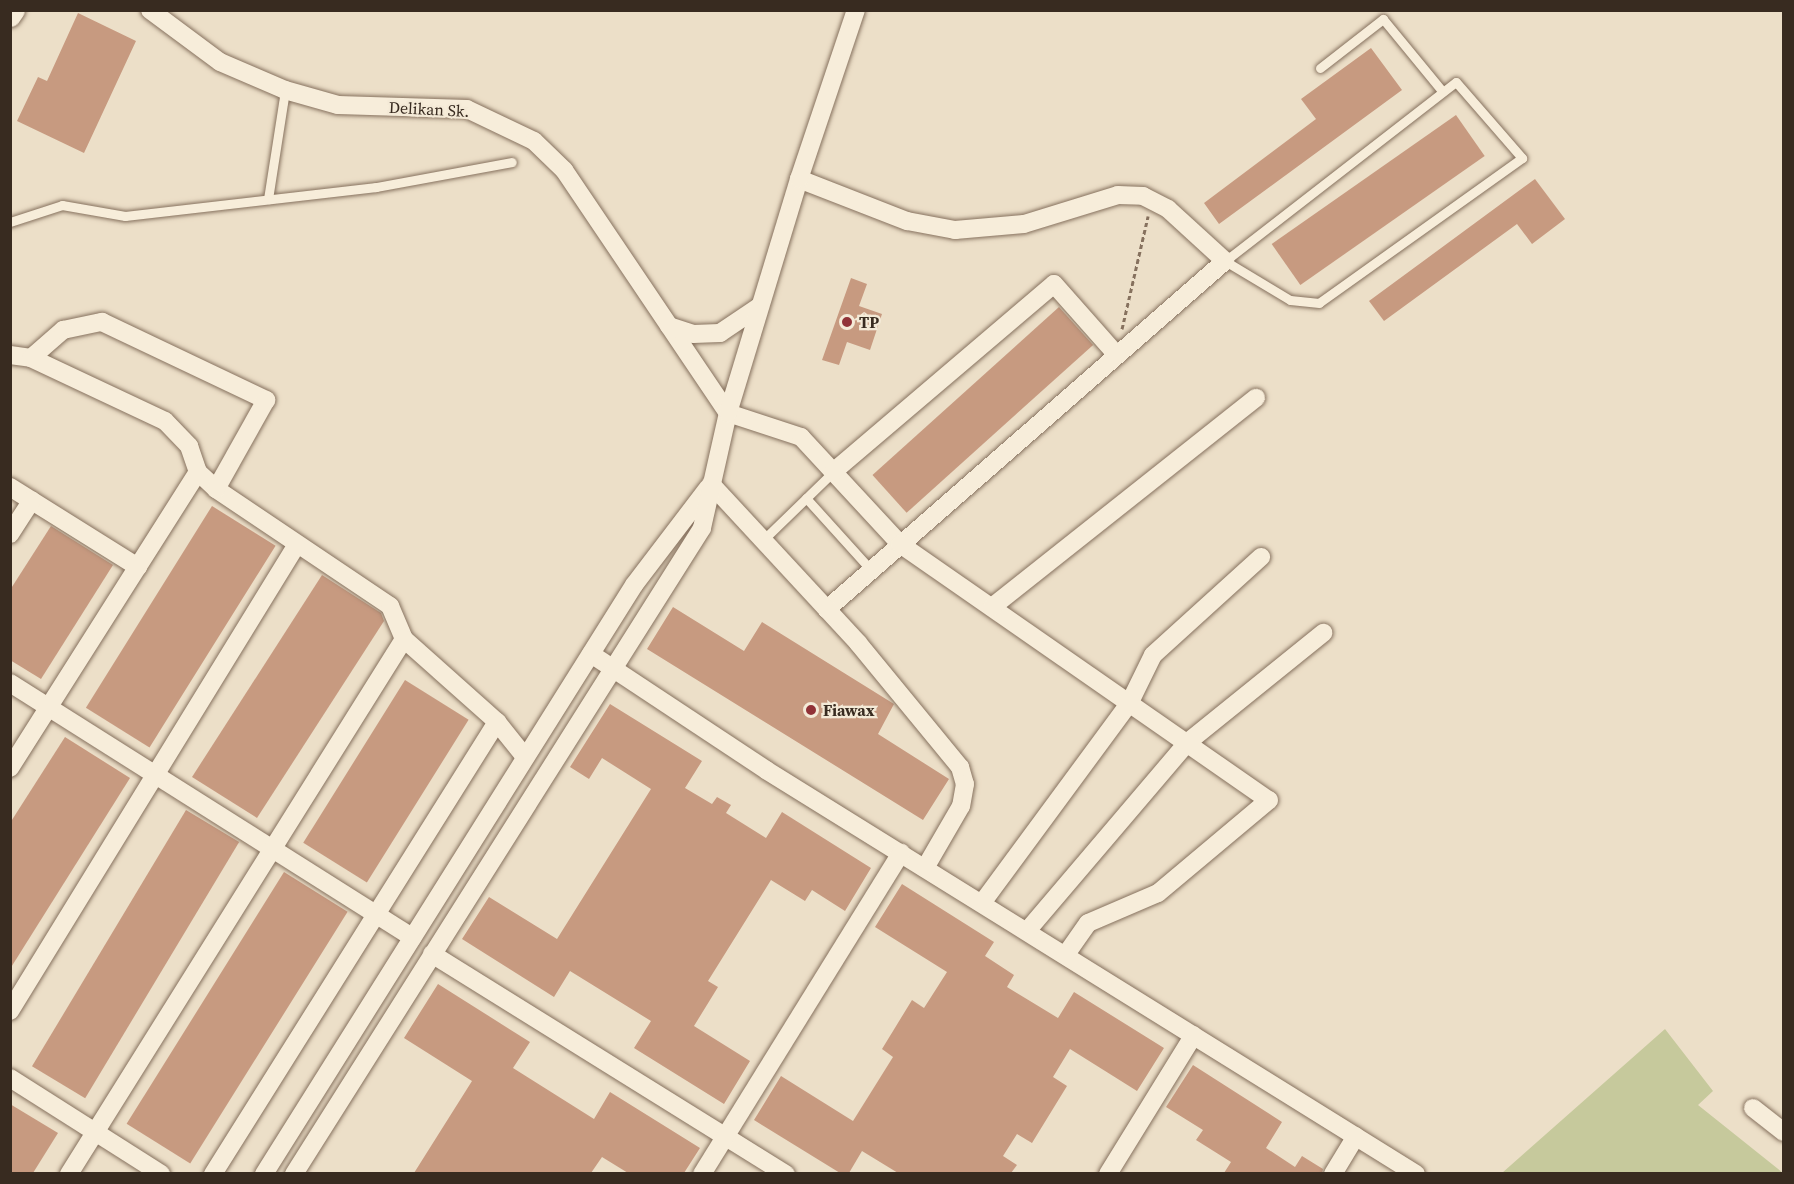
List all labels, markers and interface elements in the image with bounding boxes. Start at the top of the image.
street label: Delikan Sk. [388,97,470,121]
place label: TP [859,312,879,332]
marker: TP [840,315,854,329]
place label: Fiawax [823,700,875,720]
marker: Fiawax [804,703,818,717]

